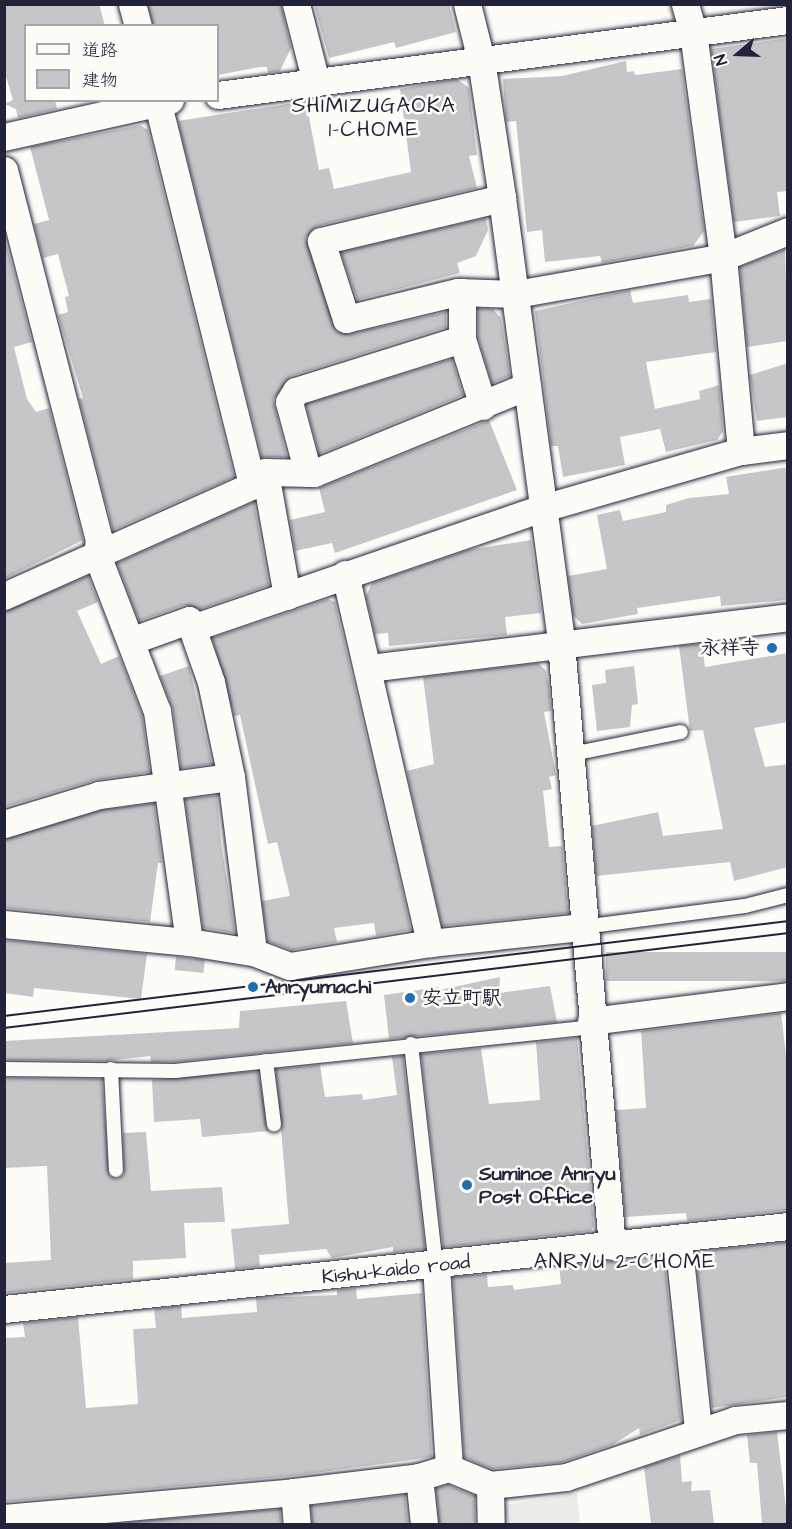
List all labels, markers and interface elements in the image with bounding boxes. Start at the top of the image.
legend [24,24,219,102]
north arrow [708,24,768,84]
text: 道路 [82,38,118,63]
text: N [709,52,733,68]
text: 建物 [82,68,118,93]
district label: SHIMIZUGAOKA 1-CHOME [292,93,456,143]
place label: 永祥寺 [700,636,760,660]
marker: 永祥寺 [765,641,779,655]
place label: Anryumachi [265,975,371,999]
marker: Anryumachi [246,980,260,994]
place label: 安立町駅 [422,986,502,1010]
marker: 安立町駅 [403,991,417,1005]
place label: Suminoe Anryu Post Office [479,1162,616,1209]
marker: Suminoe Anryu Post Office [460,1178,474,1192]
district label: ANRYU 2-CHOME [534,1249,716,1275]
street label: Kishu-kaido road [321,1250,471,1290]

